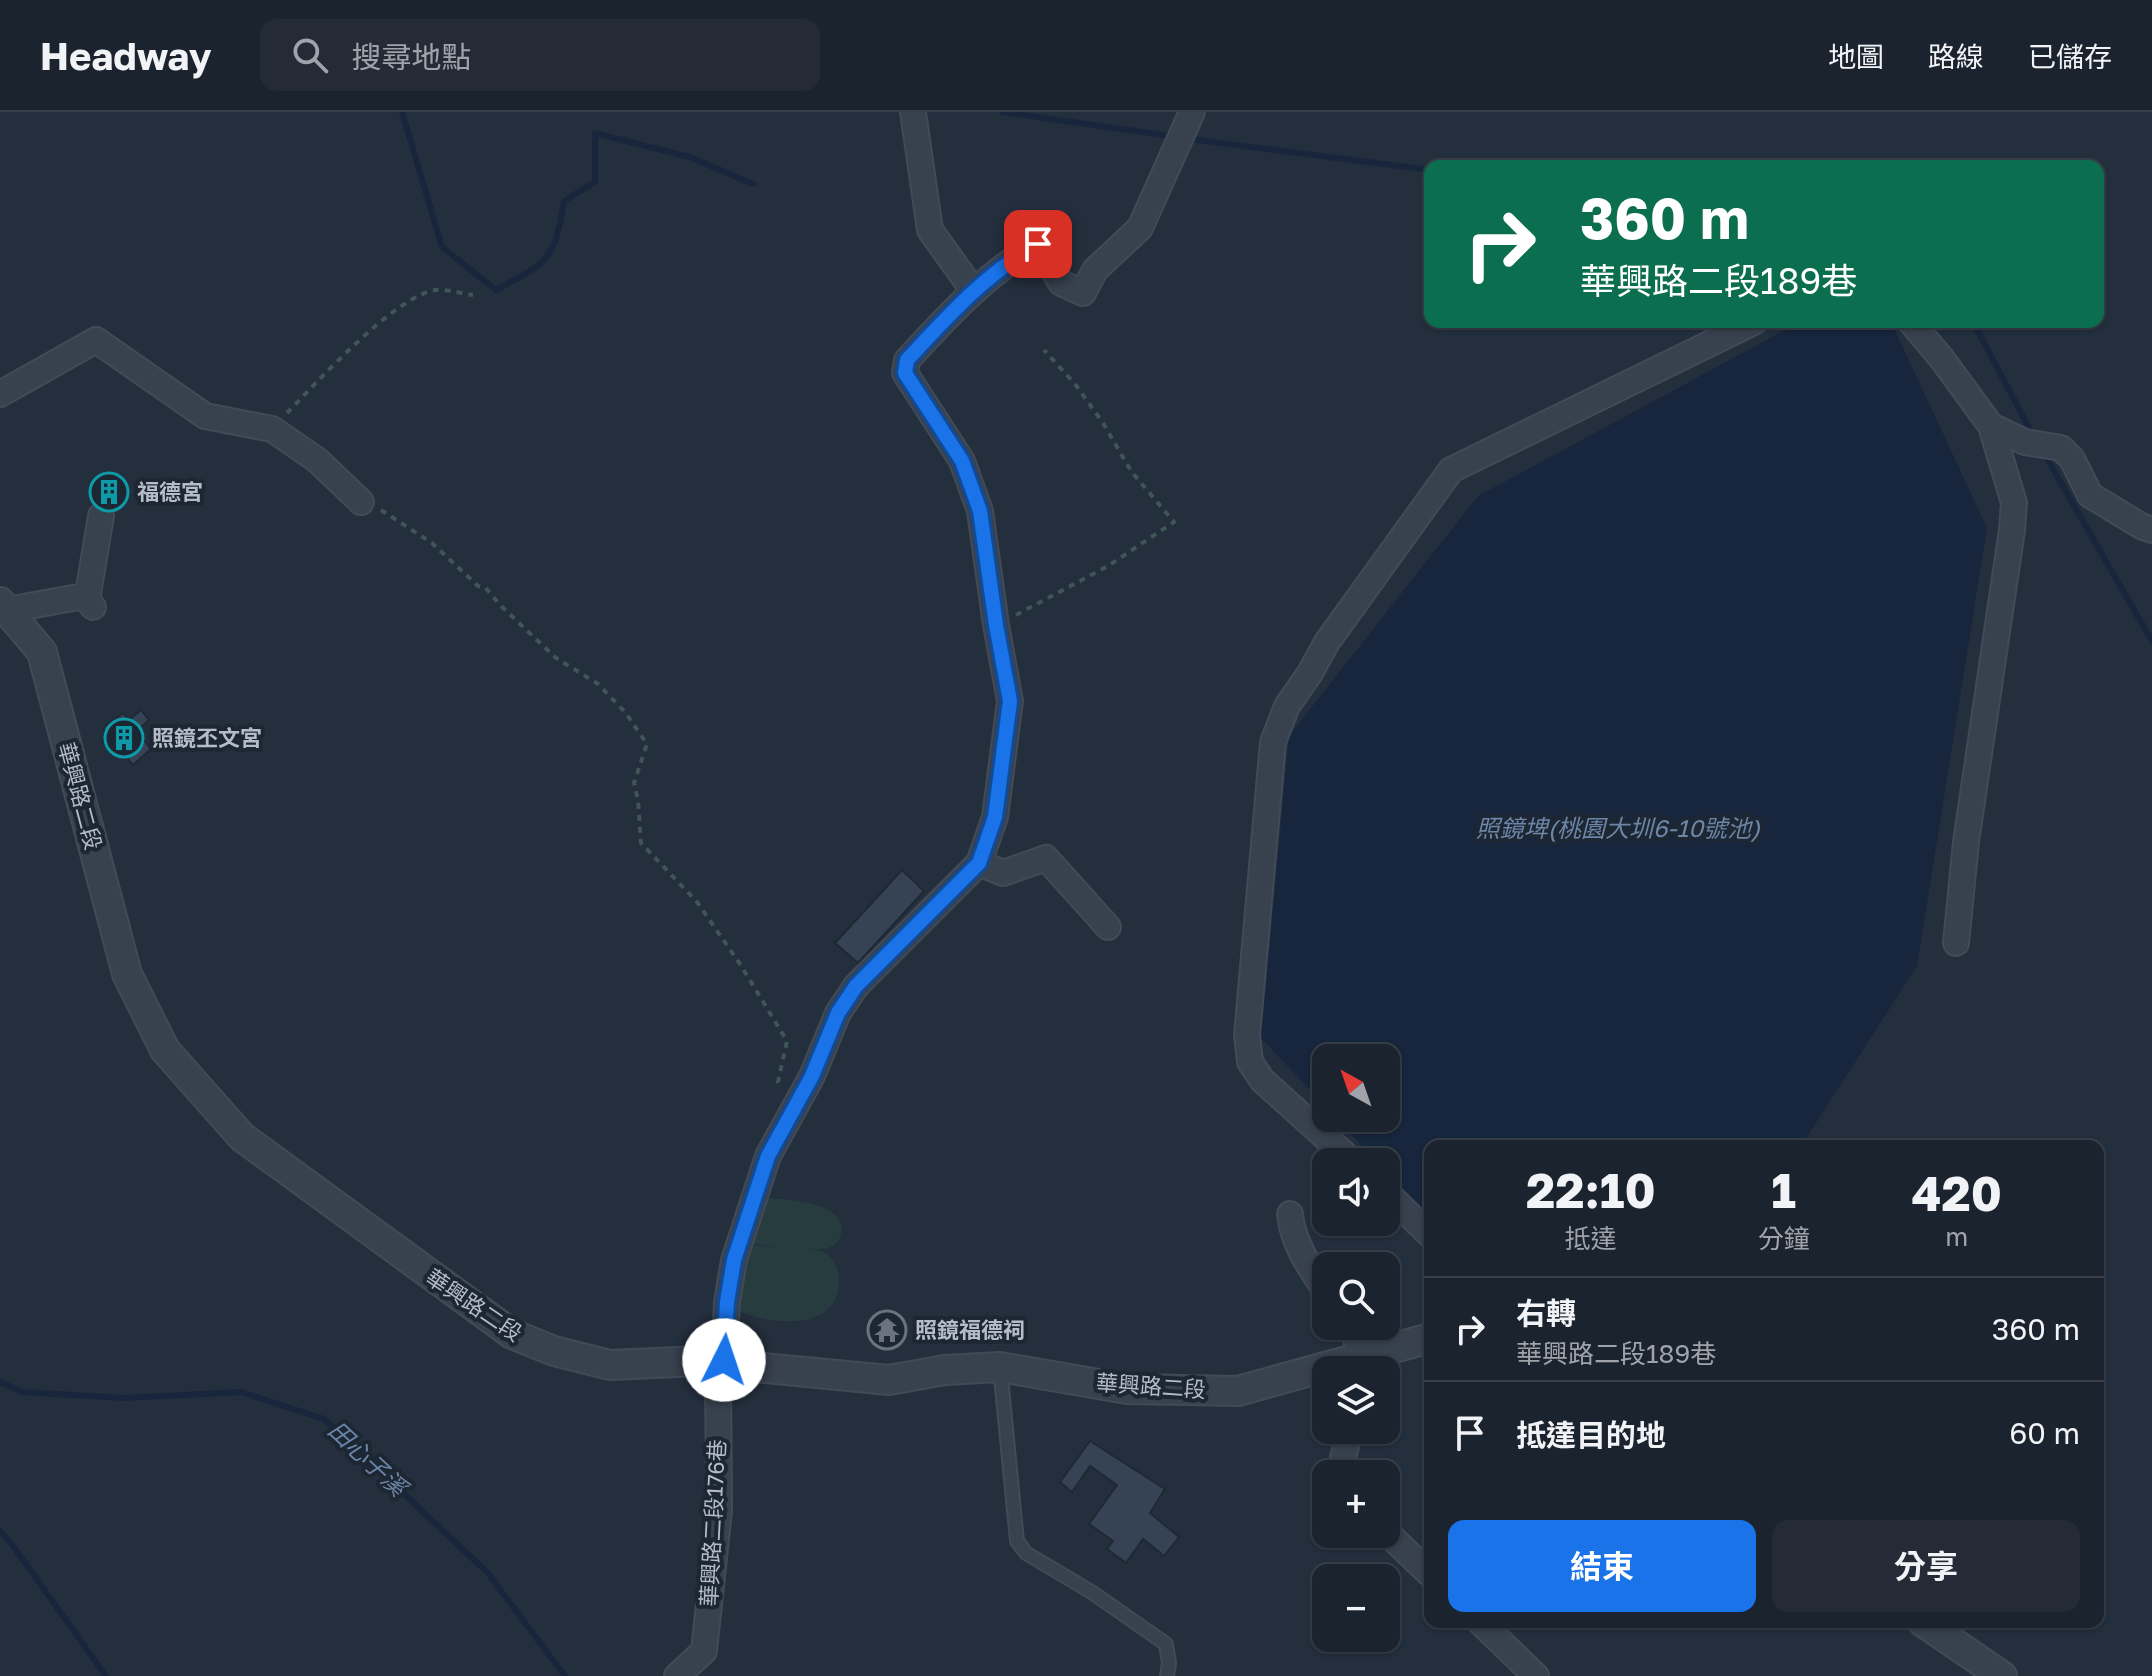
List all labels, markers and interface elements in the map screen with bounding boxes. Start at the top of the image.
search box [260,19,820,91]
text: Headway [40,33,212,78]
icon: search [288,33,332,77]
text: 搜尋地點 [352,39,472,75]
text: 地圖 [1828,40,1884,73]
text: 路線 [1928,40,1984,73]
text: 已儲存 [2028,40,2112,73]
text: 360 m [1580,184,1749,251]
icon: right [1448,192,1552,296]
pin [1004,210,1072,278]
icon: arrive [1016,222,1060,266]
text: 華興路二段189巷 [1580,259,1857,302]
building icon: 福德宮 [88,471,130,513]
place label: 福德宮 [137,478,203,505]
building icon: 照鏡丕文宮 [103,717,145,759]
place label: 照鏡丕文宮 [152,724,262,751]
street label: 華興路二段 [53,739,108,852]
water label: 照鏡埤(桃園大圳6-10號池) [1476,813,1761,842]
north arrow [1312,1044,1400,1132]
map controls [1312,1044,1400,1652]
button: sound [1312,1148,1400,1236]
text: 22:10 [1526,1161,1656,1219]
text: 1 [1771,1161,1796,1219]
text: 420 [1912,1164,2002,1222]
text: m [1945,1221,1968,1252]
text: 抵達 [1565,1223,1617,1254]
text: 分鐘 [1758,1223,1810,1254]
button: search [1312,1252,1400,1340]
street label: 華興路二段 [421,1263,527,1347]
text: 右轉 [1516,1295,1576,1331]
icon: right [1448,1307,1492,1351]
temple icon: 照鏡福德祠 [866,1309,908,1351]
text: 360 m [1992,1311,2080,1347]
place label: 照鏡福德祠 [915,1316,1025,1343]
position arrow [682,1318,766,1402]
text: 華興路二段189巷 [1516,1338,1716,1369]
button: layers [1312,1356,1400,1444]
street label: 華興路二段 [1095,1368,1207,1403]
icon: arrive [1448,1411,1492,1455]
water label: 田心子溪 [323,1415,415,1503]
text: 60 m [2009,1415,2080,1451]
text: 抵達目的地 [1516,1417,1666,1453]
street label: 華興路二段176巷 [695,1439,730,1607]
button: + [1312,1460,1400,1548]
button: 結束 [1448,1520,1756,1612]
button: 分享 [1772,1520,2080,1612]
button: − [1312,1564,1400,1652]

